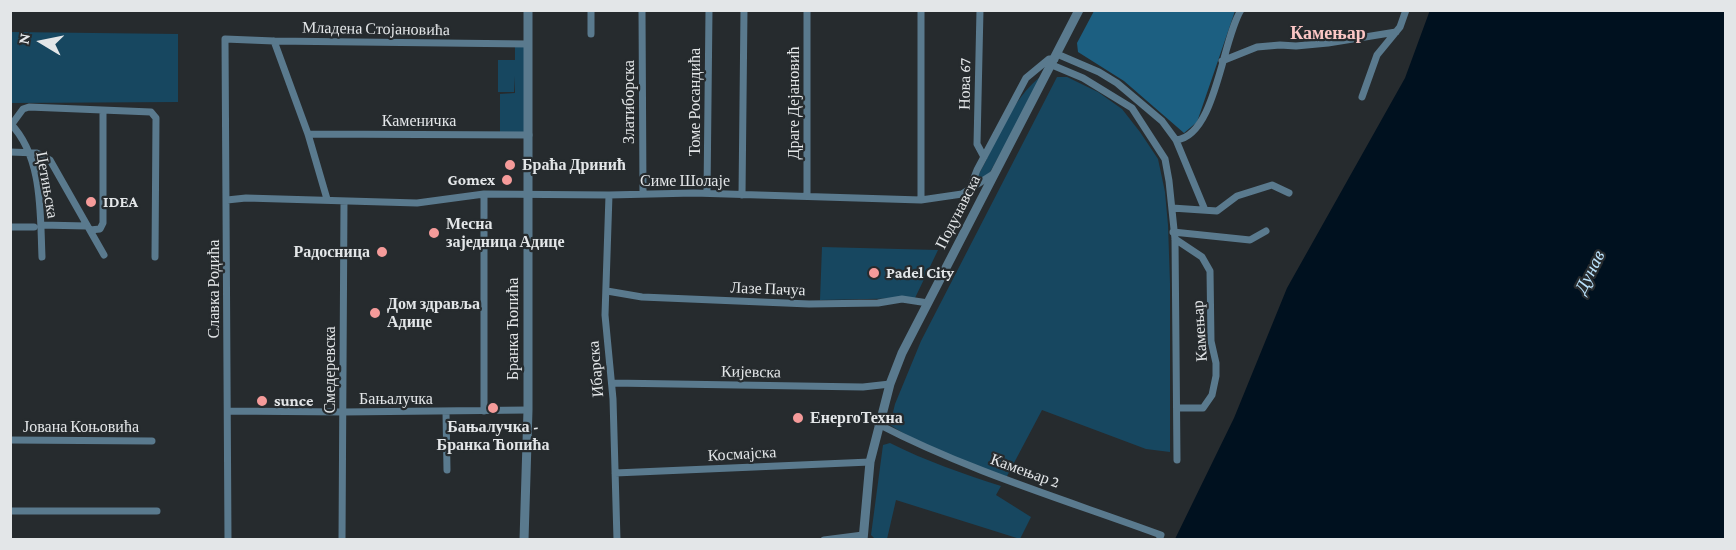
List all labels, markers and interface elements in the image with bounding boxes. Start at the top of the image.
north arrow [12,12,72,72]
street label: Младена Стојановића [302,18,450,40]
district label: Камењар [1290,22,1366,44]
text: N [14,32,33,46]
street label: Драге Дејановић [784,47,804,159]
street label: Томе Росандића [685,48,705,156]
street label: Нова 67 [955,58,975,110]
street label: Златиборска [619,60,639,144]
street label: Каменичка [382,111,456,131]
street label: Цетињска [32,150,62,220]
place label: Браћа Дринић [522,155,626,175]
marker: Браћа Дринић [503,158,517,172]
place label: Gomex [448,170,495,190]
street label: Симе Шолаје [640,171,730,191]
street label: Подунавска [931,172,985,252]
marker: Gomex [500,173,514,187]
place label: IDEA [103,192,138,212]
marker: IDEA [84,195,98,209]
place label: Месна заједница Адице [446,214,565,252]
marker: Месна заједница Адице [427,226,441,240]
street label: Славка Родића [204,240,224,338]
place label: Радосница [293,242,370,262]
marker: Радосница [375,245,389,259]
water label: Дунав [1570,247,1610,297]
place label: Padel City [886,263,954,283]
marker: Padel City [867,266,881,280]
street label: Бранка Ћопића [503,278,523,380]
street label: Лазе Пачуа [730,278,806,300]
place label: Дом здравља Адице [387,294,480,332]
street label: Камењар [1188,300,1212,362]
marker: Дом здравља Адице [368,306,382,320]
street label: Смедеревска [320,326,340,414]
street label: Ибарска [584,340,608,398]
street label: Кијевска [721,362,781,382]
street label: Бањалучка [359,389,433,409]
place label: sunce [274,391,313,411]
marker: sunce [255,394,269,408]
marker: Бањалучка - Бранка Ћопића [486,401,500,415]
place label: ЕнергоТехна [810,408,903,428]
marker: ЕнергоТехна [791,411,805,425]
street label: Јована Коњовића [23,417,139,437]
place label: Бањалучка - Бранка Ћопића [437,417,549,455]
street label: Космајска [707,443,777,465]
street label: Камењар 2 [988,450,1062,492]

